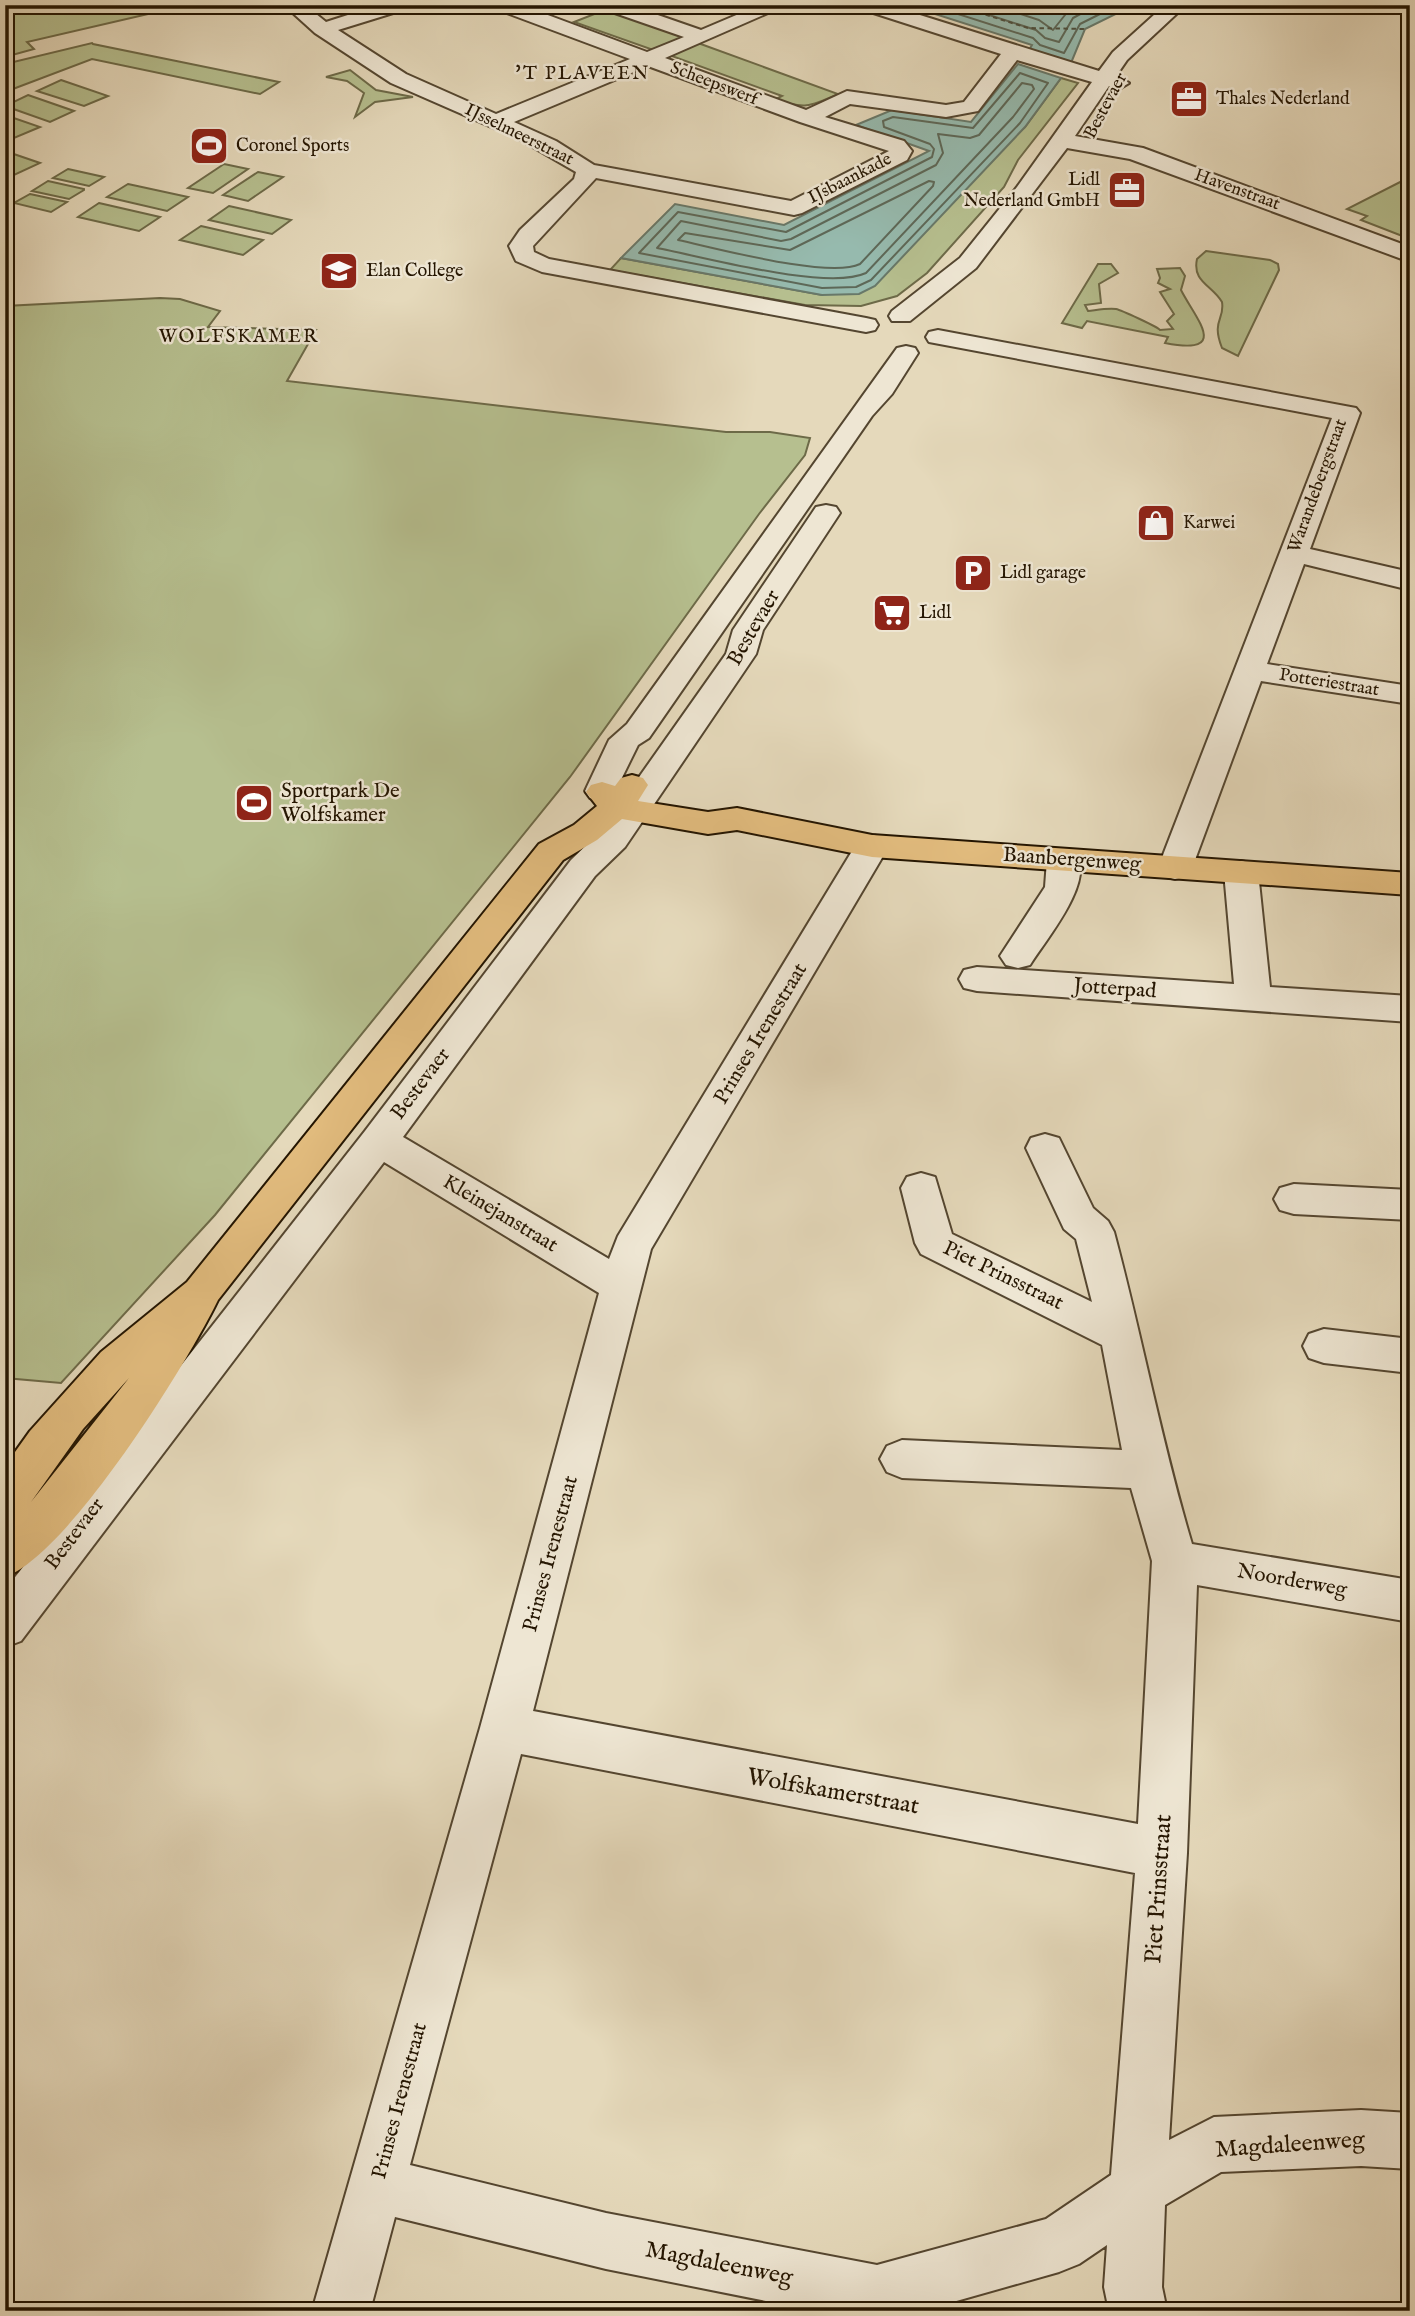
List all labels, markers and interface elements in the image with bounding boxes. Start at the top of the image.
street label: Scheepswerf [667,57,764,113]
district label: 'T PLAVEEN [515,62,651,86]
street label: Bestevaer [1079,69,1133,143]
office icon: Thales Nederland [1168,78,1210,120]
place label: Thales Nederland [1216,88,1350,111]
street label: IJsselmeerstraat [461,99,577,171]
sports icon: Coronel Sports [188,125,230,167]
place label: Coronel Sports [236,135,349,158]
street label: IJsbaankade [804,148,896,210]
street label: Havenstraat [1191,164,1283,216]
place label: Lidl Nederland GmbH [963,169,1100,213]
office icon: Lidl Nederland GmbH [1106,169,1148,211]
school or university icon: Elan College [318,250,360,292]
place label: Elan College [366,260,463,283]
district label: WOLFSKAMER [159,325,319,349]
street label: Warandebergstraat [1283,416,1353,556]
shop icon: Karwei [1135,502,1177,544]
place label: Karwei [1183,512,1235,535]
parking icon: Lidl garage [952,552,994,594]
place label: Lidl garage [1000,562,1086,585]
street label: Bestevaer [721,585,787,671]
supermarket icon: Lidl [871,592,913,634]
place label: Lidl [919,602,951,625]
street label: Potteriestraat [1277,664,1381,702]
place label: Sportpark De Wolfskamer [281,778,400,829]
sports icon: Sportpark De Wolfskamer [233,782,275,824]
street label: Baanbergenweg [1002,842,1143,878]
street label: Prinses Irenestraat [708,958,814,1110]
street label: Jotterpad [1071,973,1158,1005]
street label: Bestevaer [385,1042,457,1125]
street label: Kleinejanstraat [437,1169,563,1259]
street label: Piet Prinsstraat [938,1235,1068,1317]
street label: Prinses Irenestraat [517,1473,585,1635]
street label: Bestevaer [39,1492,111,1575]
street label: Noorderweg [1235,1558,1350,1604]
street label: Wolfskamerstraat [745,1762,921,1822]
street label: Piet Prinsstraat [1138,1813,1180,1965]
street label: Prinses Irenestraat [366,2020,434,2182]
street label: Magdaleenweg [1214,2124,1367,2166]
street label: Magdaleenweg [643,2234,796,2294]

